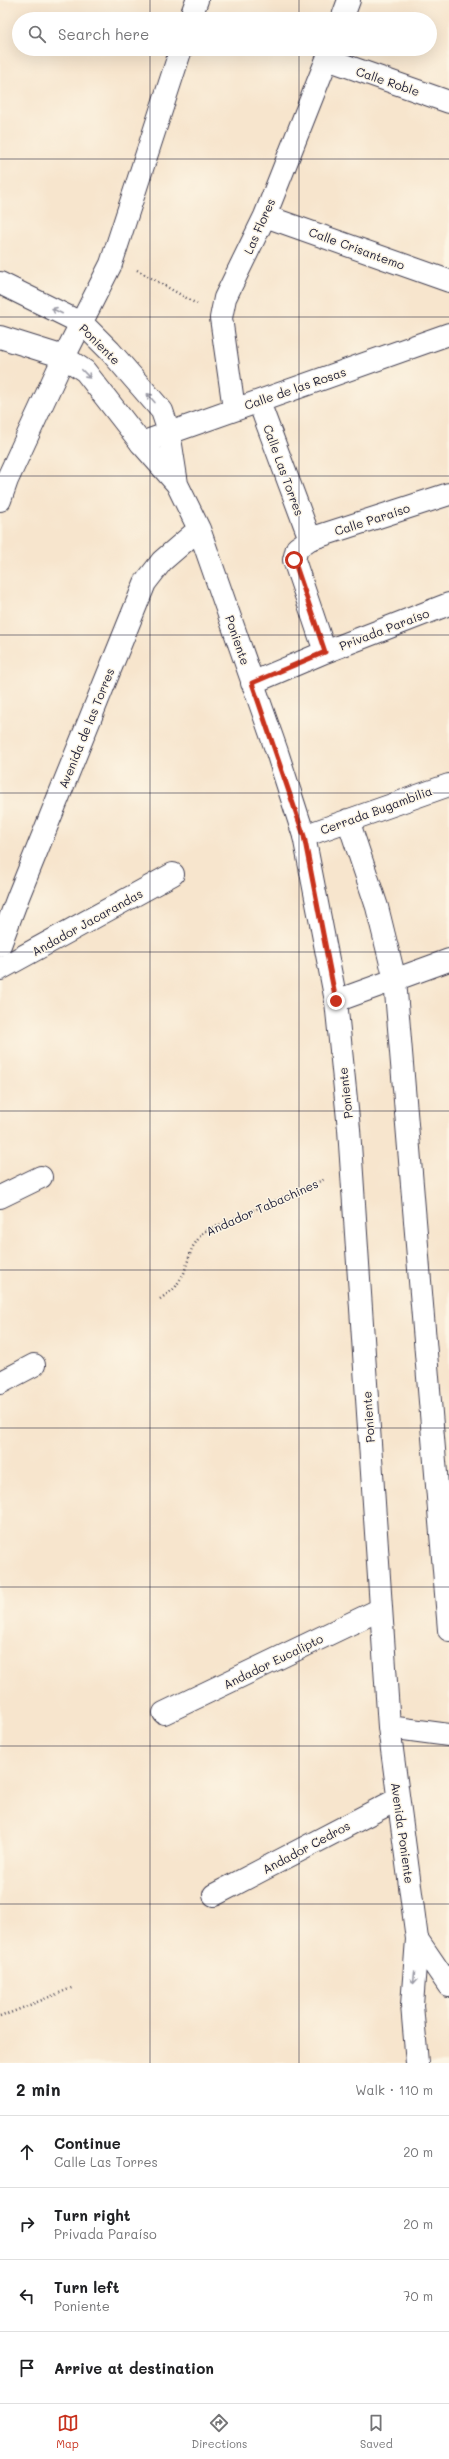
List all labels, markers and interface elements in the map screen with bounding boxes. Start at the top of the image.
search box [12,12,437,56]
icon: search [26,23,48,45]
text: Search here [58,24,149,44]
street label: Calle Roble [354,63,422,99]
street label: Las Flores [240,195,278,256]
street label: Calle Crisantemo [307,223,407,273]
one-way arrow [51,307,63,314]
street label: Poniente [76,320,124,368]
street label: Calle de las Rosas [242,363,348,413]
one-way arrow [81,369,91,379]
one-way arrow [146,393,155,404]
street label: Calle Las Torres [260,422,308,518]
street label: Calle Paraíso [332,499,412,539]
route start [285,551,303,569]
street label: Privada Paraíso [337,605,431,653]
street label: Poniente [222,613,254,667]
street label: Avenida de las Torres [55,665,118,790]
street label: Cerrada Bugambilia [318,782,434,838]
street label: Andador Jacarandas [29,885,145,959]
route end [327,992,345,1010]
street label: Poniente [334,1067,356,1119]
street label: Andador Tabachines [203,1175,321,1239]
street label: Poniente [358,1391,378,1443]
street label: Andador Eucalipto [220,1630,326,1692]
street label: Avenida Poniente [388,1782,418,1884]
street label: Andador Cedros [259,1817,353,1877]
one-way arrow [410,1971,418,1984]
text: 2 min [16,2078,61,2100]
text: Walk · 110 m [355,2081,433,2098]
text: Continue [54,2133,121,2153]
icon: ahead [16,2141,38,2163]
text: 20 m [403,2143,433,2160]
text: Calle Las Torres [54,2153,158,2170]
text: Turn right [54,2205,131,2225]
icon: right [16,2213,38,2235]
text: 20 m [403,2215,433,2232]
text: Privada Paraíso [54,2225,157,2242]
text: Turn left [54,2277,119,2297]
icon: left [16,2285,38,2307]
text: 70 m [403,2287,433,2304]
text: Poniente [54,2297,110,2314]
icon: arrive [16,2357,38,2379]
text: Arrive at destination [54,2358,214,2378]
tab: Map [56,2412,79,2451]
tab: Directions [191,2412,247,2451]
tab: Saved [360,2412,393,2451]

